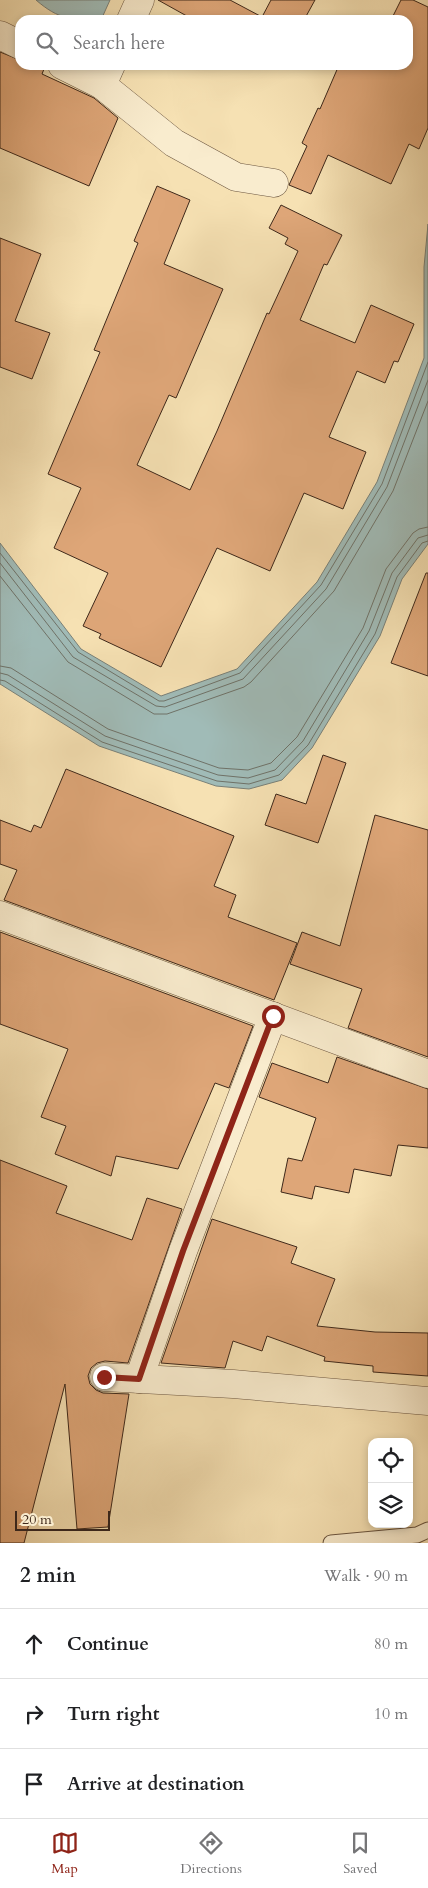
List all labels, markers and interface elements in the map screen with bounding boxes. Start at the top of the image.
search box [15,15,413,70]
icon: search [33,29,61,57]
text: Search here [73,30,165,56]
route start [262,1005,285,1028]
route end [93,1366,116,1389]
map controls [368,1438,413,1528]
button: locate [368,1438,413,1483]
button: layers [368,1483,413,1528]
scale bar [15,1508,110,1531]
text: 20 m [22,1510,52,1529]
text: 2 min [20,1561,76,1590]
text: Walk · 90 m [324,1565,408,1587]
icon: ahead [20,1630,48,1658]
text: Continue [67,1631,149,1657]
text: 80 m [374,1633,408,1655]
icon: right [20,1700,48,1728]
text: Turn right [67,1701,159,1727]
text: 10 m [374,1703,408,1725]
icon: arrive [20,1770,48,1798]
text: Arrive at destination [67,1771,244,1797]
tab: Map [51,1829,79,1878]
tab: Directions [180,1829,242,1878]
tab: Saved [343,1829,377,1878]

